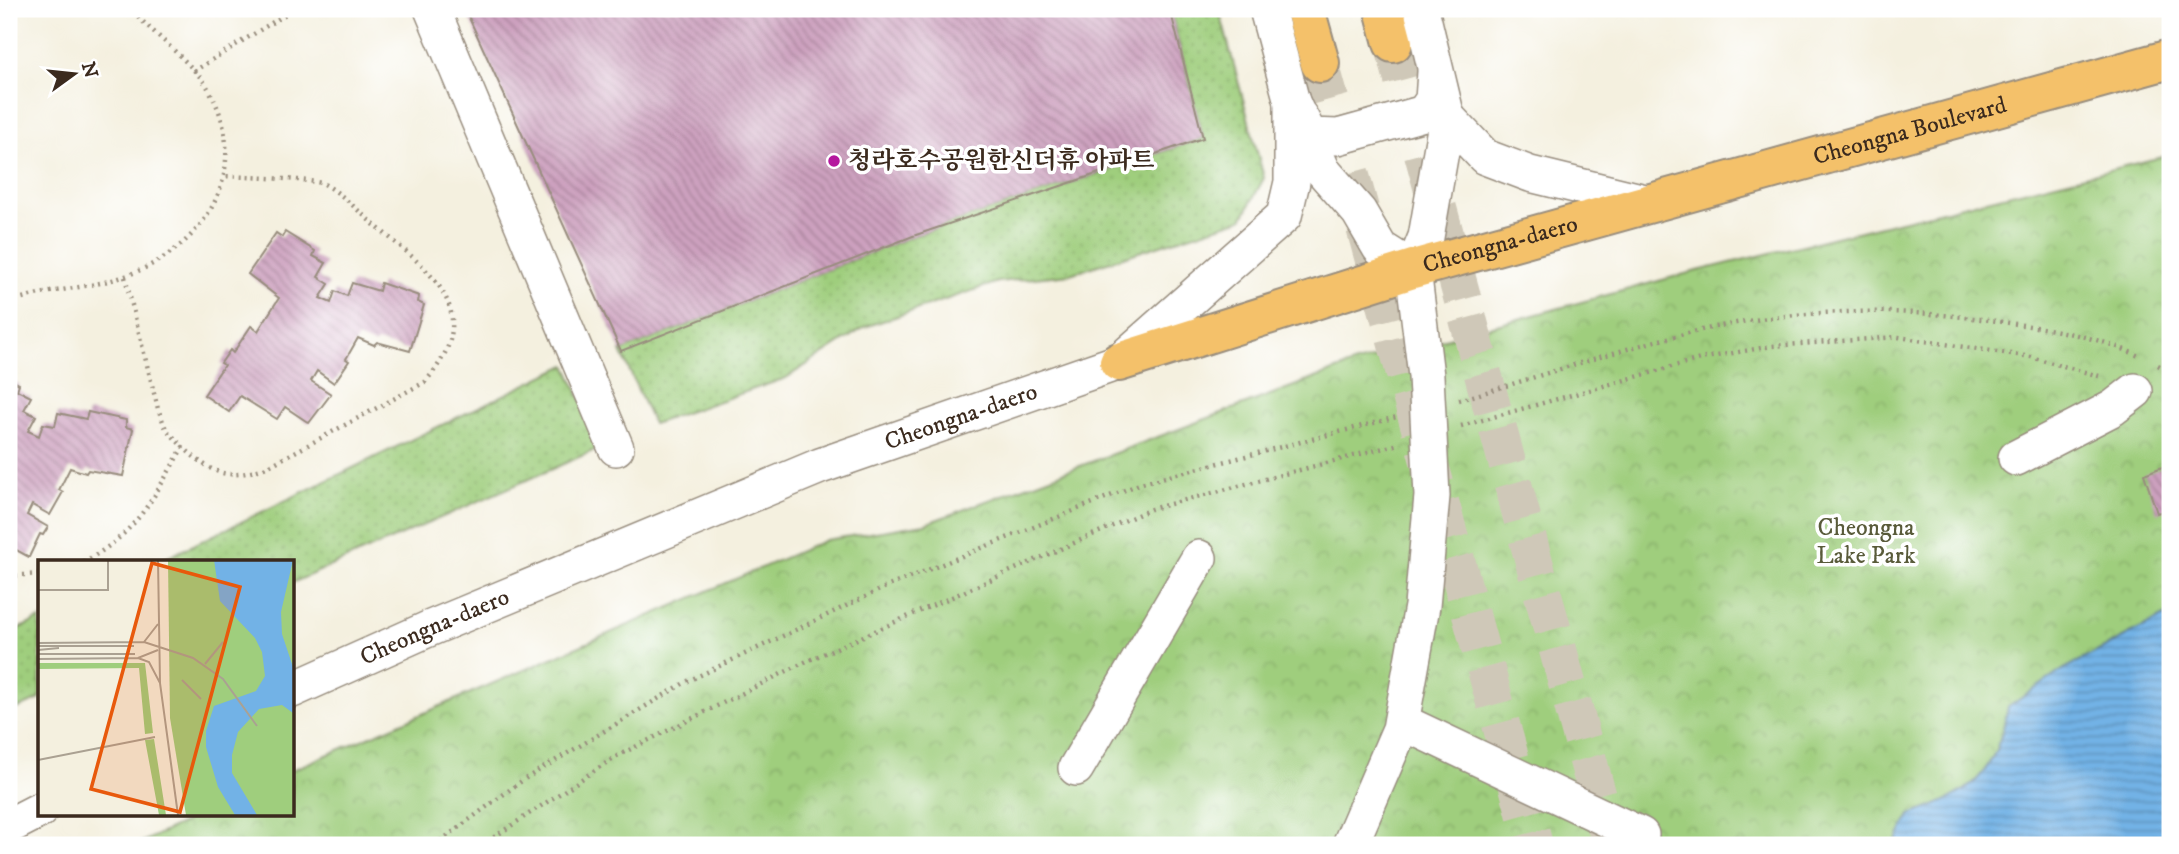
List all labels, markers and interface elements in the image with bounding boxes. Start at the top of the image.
north arrow [38,38,108,108]
text: N [76,59,102,81]
street label: Cheongna Boulevard [1810,90,2010,172]
place label: 청라호수공원한신더휴 아파트 [848,146,1155,176]
marker: 청라호수공원한신더휴 아파트 [826,153,842,169]
street label: Cheongna-daero [1419,209,1581,281]
street label: Cheongna-daero [881,377,1041,457]
park label: Cheongna Lake Park [1816,513,1916,571]
inset map [38,560,294,816]
street label: Cheongna-daero [355,582,514,673]

